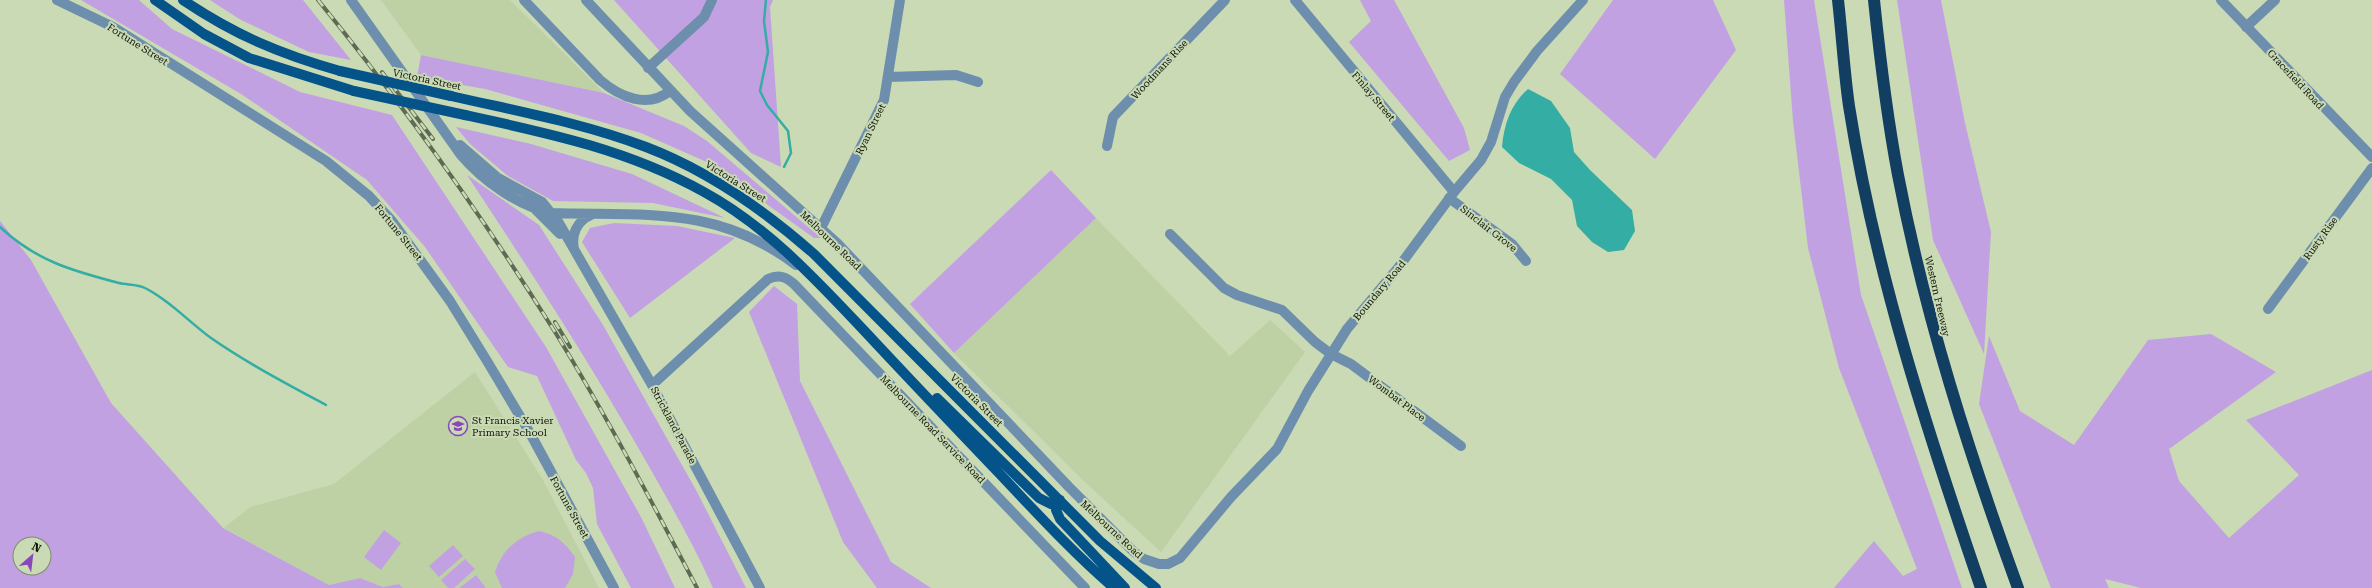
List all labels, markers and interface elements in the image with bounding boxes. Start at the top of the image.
street label: Fortune Street [106,21,170,68]
street label: Woodmans Rise [1129,37,1190,101]
street label: Gracefield Road [2265,47,2326,112]
street label: Victoria Street [392,67,462,92]
street label: Finlay Street [1350,69,1398,123]
street label: Ryan Street [853,102,888,157]
street label: Victoria Street [703,158,768,205]
street label: Fortune Street [373,202,425,263]
street label: Sinclair Grove [1458,203,1520,254]
street label: Melbourne Road [798,209,864,272]
street label: Rusty Rise [2301,214,2340,262]
street label: Western Freeway [1923,255,1952,337]
street label: Boundary Road [1351,258,1408,322]
street label: Victoria Street [948,372,1005,429]
street label: Melbourne Road Service Road [878,373,988,486]
street label: Wombat Place [1366,373,1428,424]
street label: Strickland Parade [649,385,699,466]
school or university icon: St Francis Xavier Primary School [447,415,469,437]
place label: St Francis Xavier Primary School [472,415,553,438]
street label: Fortune Street [548,474,591,540]
street label: Melbourne Road [1079,498,1145,561]
north arrow [12,536,52,576]
text: N [30,540,44,556]

